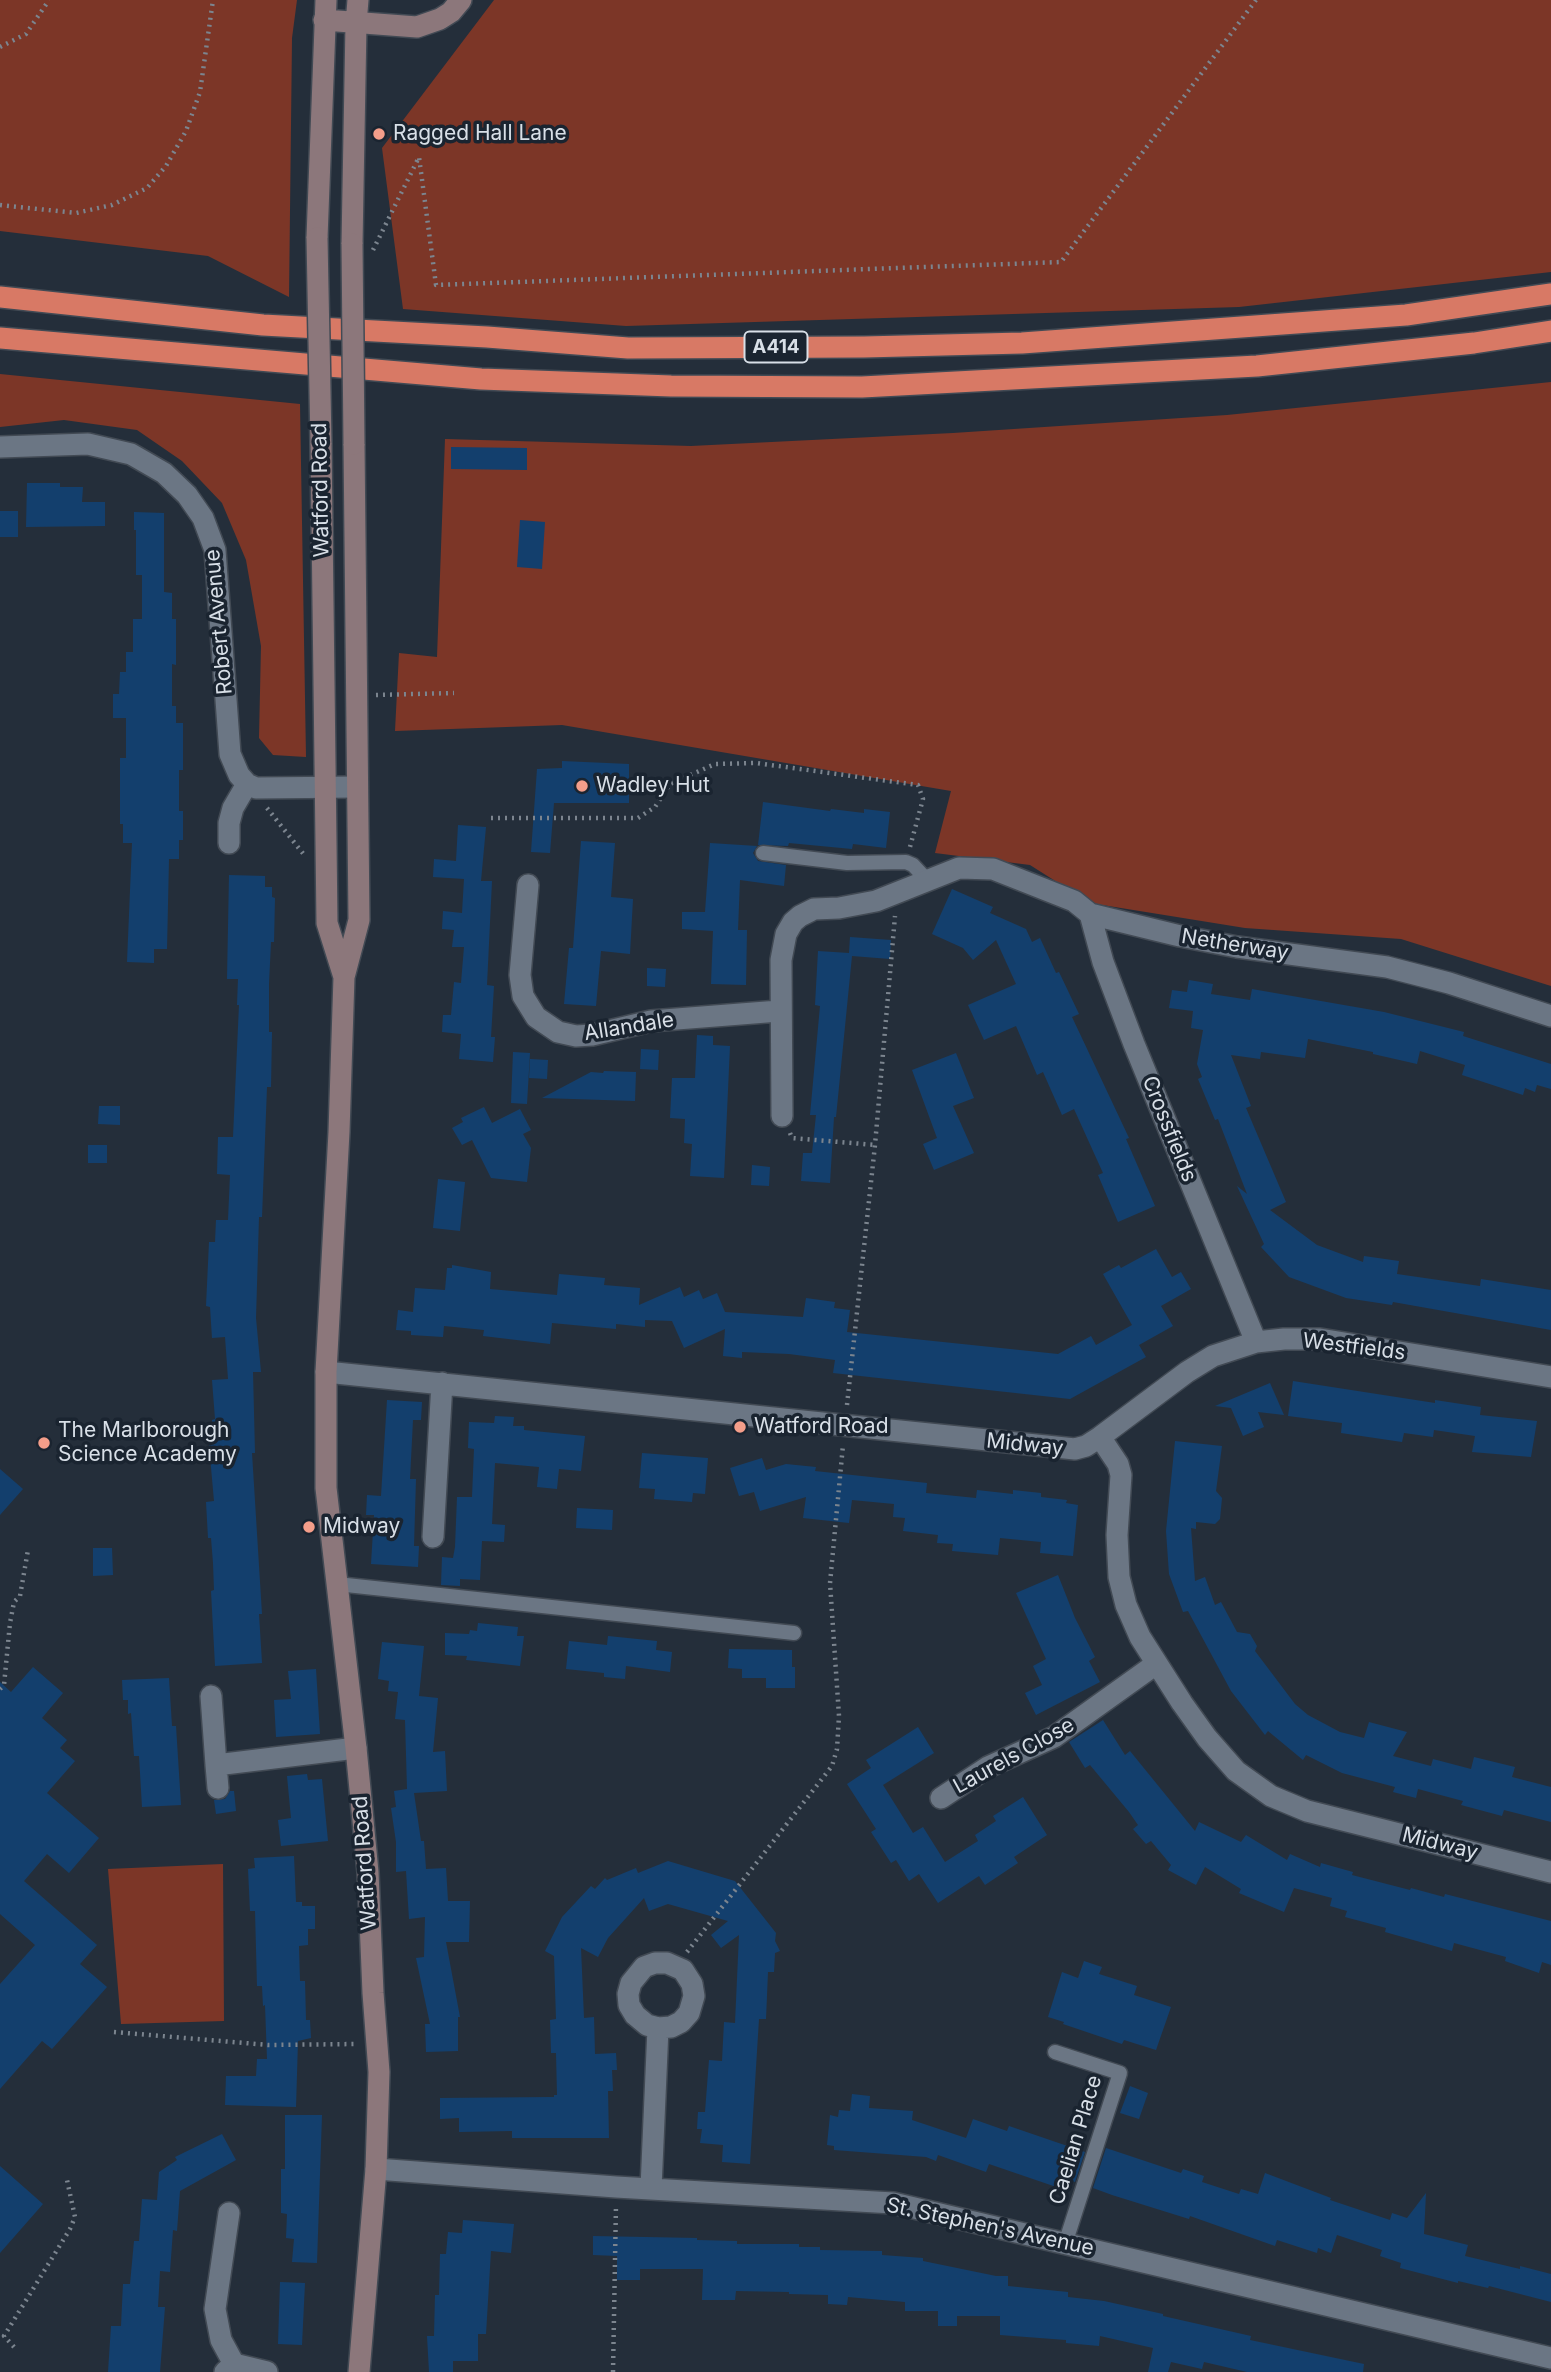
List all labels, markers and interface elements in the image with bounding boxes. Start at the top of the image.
place label: Ragged Hall Lane [393,121,567,147]
marker: Ragged Hall Lane [371,126,387,142]
road number: A414 [744,332,808,362]
street label: Watford Road [307,423,335,557]
street label: Robert Avenue [200,548,238,696]
place label: Wadley Hut [596,773,710,799]
marker: Wadley Hut [574,778,590,794]
street label: Netherway [1180,924,1290,966]
street label: Allandale [582,1007,676,1047]
street label: Crossfields [1136,1072,1202,1186]
street label: Westfields [1301,1328,1407,1366]
place label: Watford Road [754,1414,889,1440]
place label: The Marlborough Science Academy [58,1418,237,1468]
marker: Watford Road [732,1419,748,1435]
street label: Midway [985,1428,1065,1462]
marker: The Marlborough Science Academy [36,1435,52,1451]
place label: Midway [323,1514,400,1540]
marker: Midway [301,1519,317,1535]
street label: Laurels Close [949,1712,1079,1800]
street label: Watford Road [348,1795,382,1931]
street label: Midway [1399,1822,1481,1866]
street label: Caelian Place [1044,2072,1108,2208]
street label: St. Stephen's Avenue [884,2193,1096,2261]

